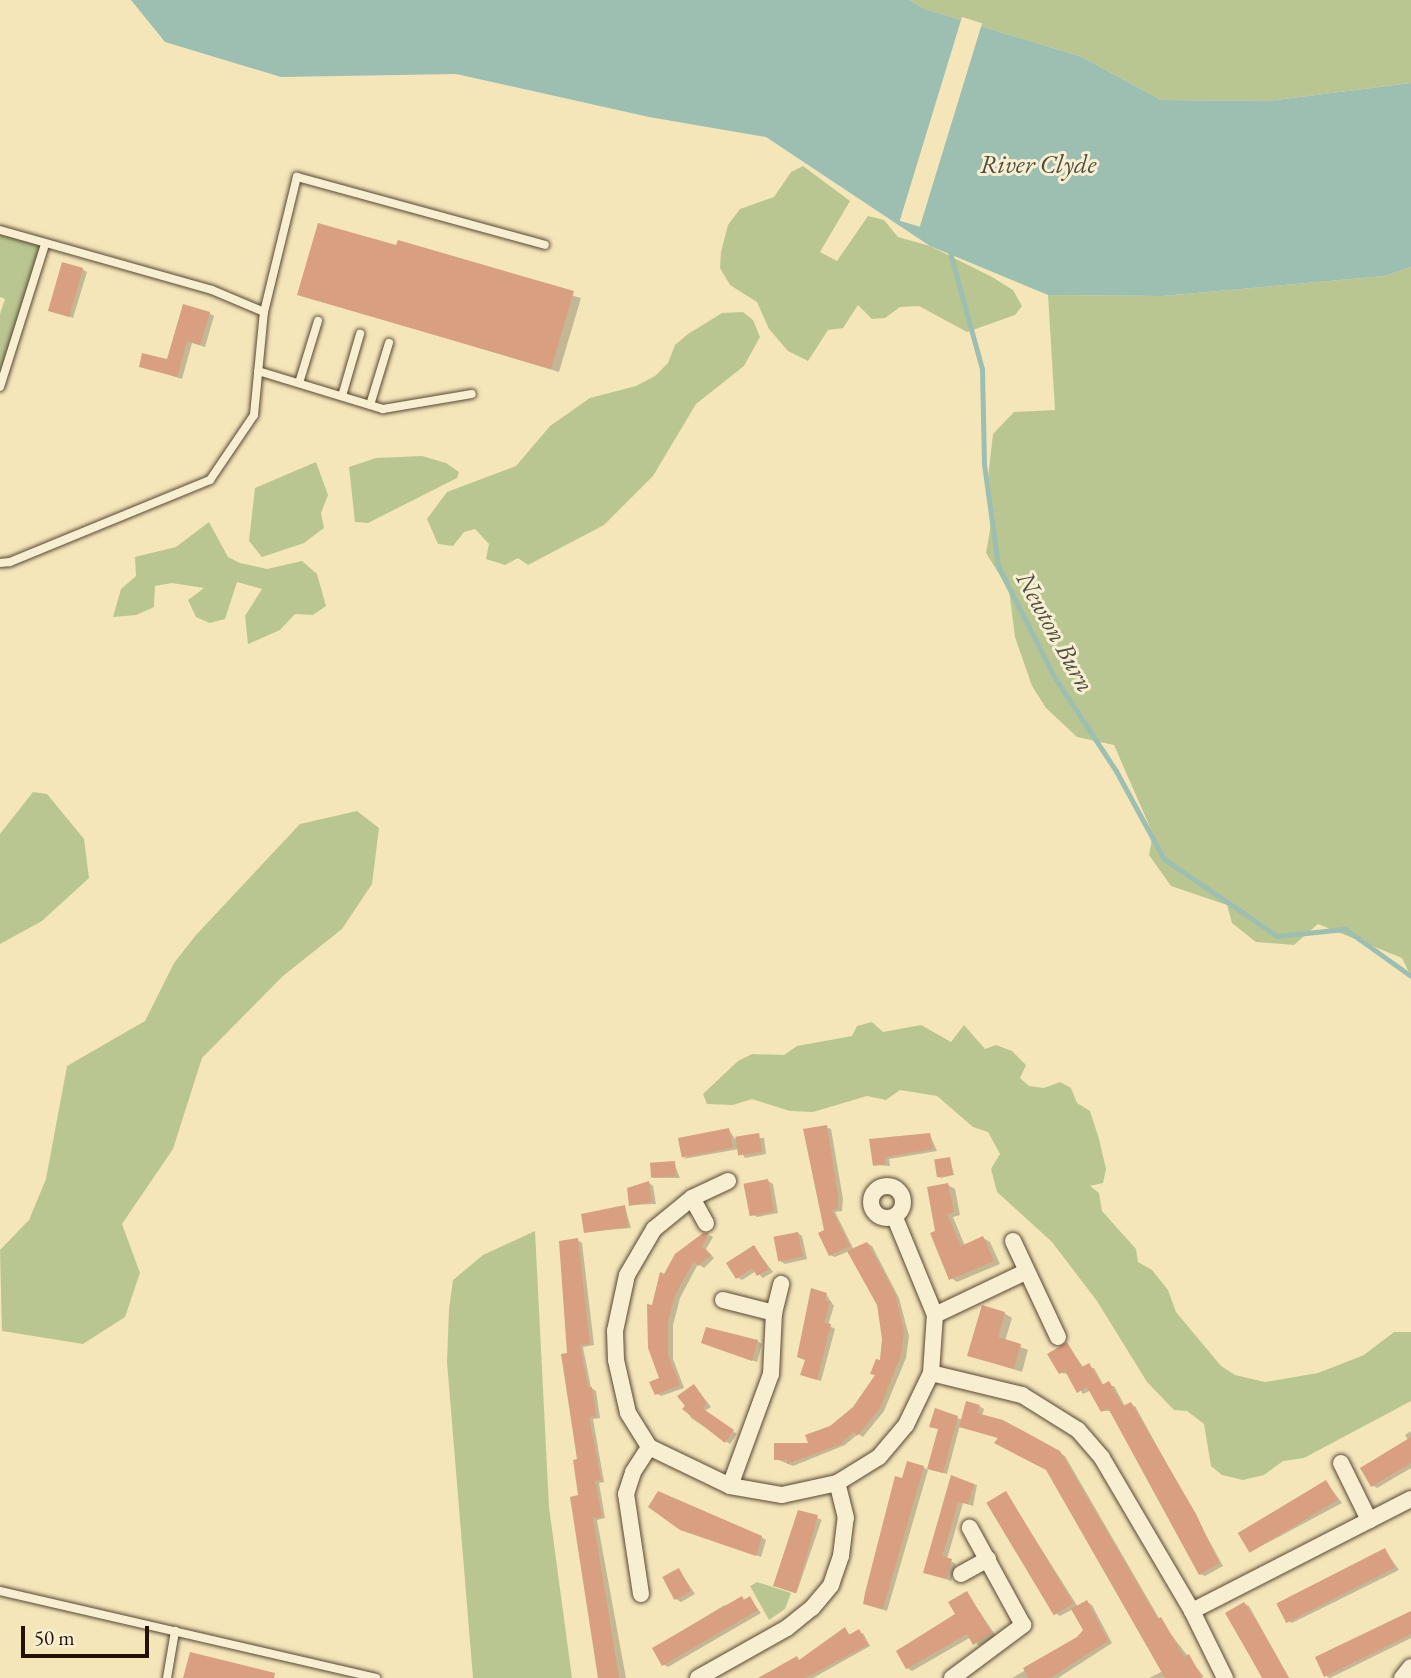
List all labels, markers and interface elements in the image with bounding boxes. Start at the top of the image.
water label: River Clyde [980,149,1096,181]
water label: Newton Burn [1009,566,1101,698]
scale bar [24,1612,152,1656]
text: 50 m [34,1624,75,1651]

